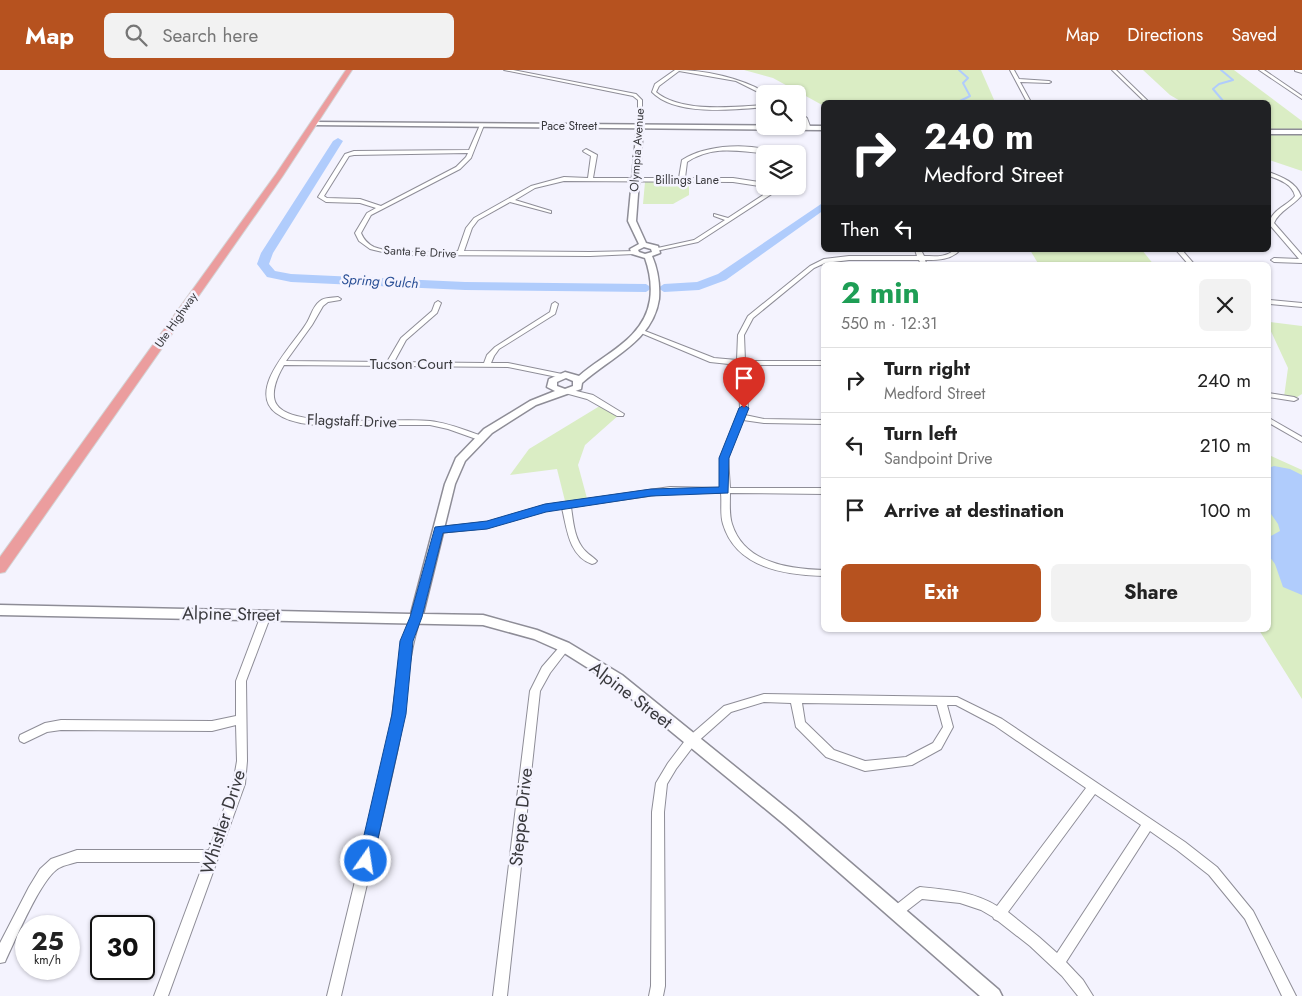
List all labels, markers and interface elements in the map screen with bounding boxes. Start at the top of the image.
search box [104,13,454,58]
text: Map [25,18,74,53]
icon: search [122,21,150,49]
text: Search here [162,22,258,49]
text: Map [1066,22,1099,48]
text: Directions [1127,22,1203,48]
text: Saved [1231,22,1277,48]
map controls [756,85,806,195]
button: search [756,85,806,135]
street label: Olympia Avenue [625,108,649,192]
text: 240 m [924,112,1034,162]
street label: Pace Street [541,117,597,135]
icon: right [841,120,906,185]
button: layers [756,145,806,195]
text: Medford Street [924,158,1063,190]
street label: Billings Lane [655,171,719,189]
icon: left [890,215,918,243]
text: Then [841,216,880,243]
street label: Santa Fe Drive [383,241,457,263]
water label: Spring Gulch [341,269,419,293]
text: 2 min [841,271,920,314]
button: close [1199,279,1251,331]
street label: Ute Highway [150,288,202,351]
text: 550 m · 12:31 [841,312,937,335]
street label: Tucson Court [370,353,453,375]
text: Turn right [884,355,970,382]
pin [723,357,765,408]
icon: arrive [730,364,758,392]
icon: right [841,366,869,394]
text: 240 m [1197,367,1251,394]
text: Medford Street [884,382,985,405]
street label: Flagstaff Drive [307,408,398,434]
text: Turn left [884,420,957,447]
icon: left [841,431,869,459]
text: 210 m [1200,432,1251,459]
text: Sandpoint Drive [884,447,993,470]
icon: arrive [841,496,869,524]
text: Arrive at destination [884,497,1064,524]
text: 100 m [1199,497,1251,524]
button: Exit [841,564,1041,622]
button: Share [1051,564,1251,622]
street label: Alpine Street [182,600,281,628]
street label: Alpine Street [584,655,679,735]
street label: Whistler Drive [194,766,252,878]
street label: Steppe Drive [503,767,539,867]
position arrow [339,834,391,886]
speed limit sign: 30 [90,915,155,980]
text: 25 [31,923,64,959]
text: km/h [34,951,61,969]

